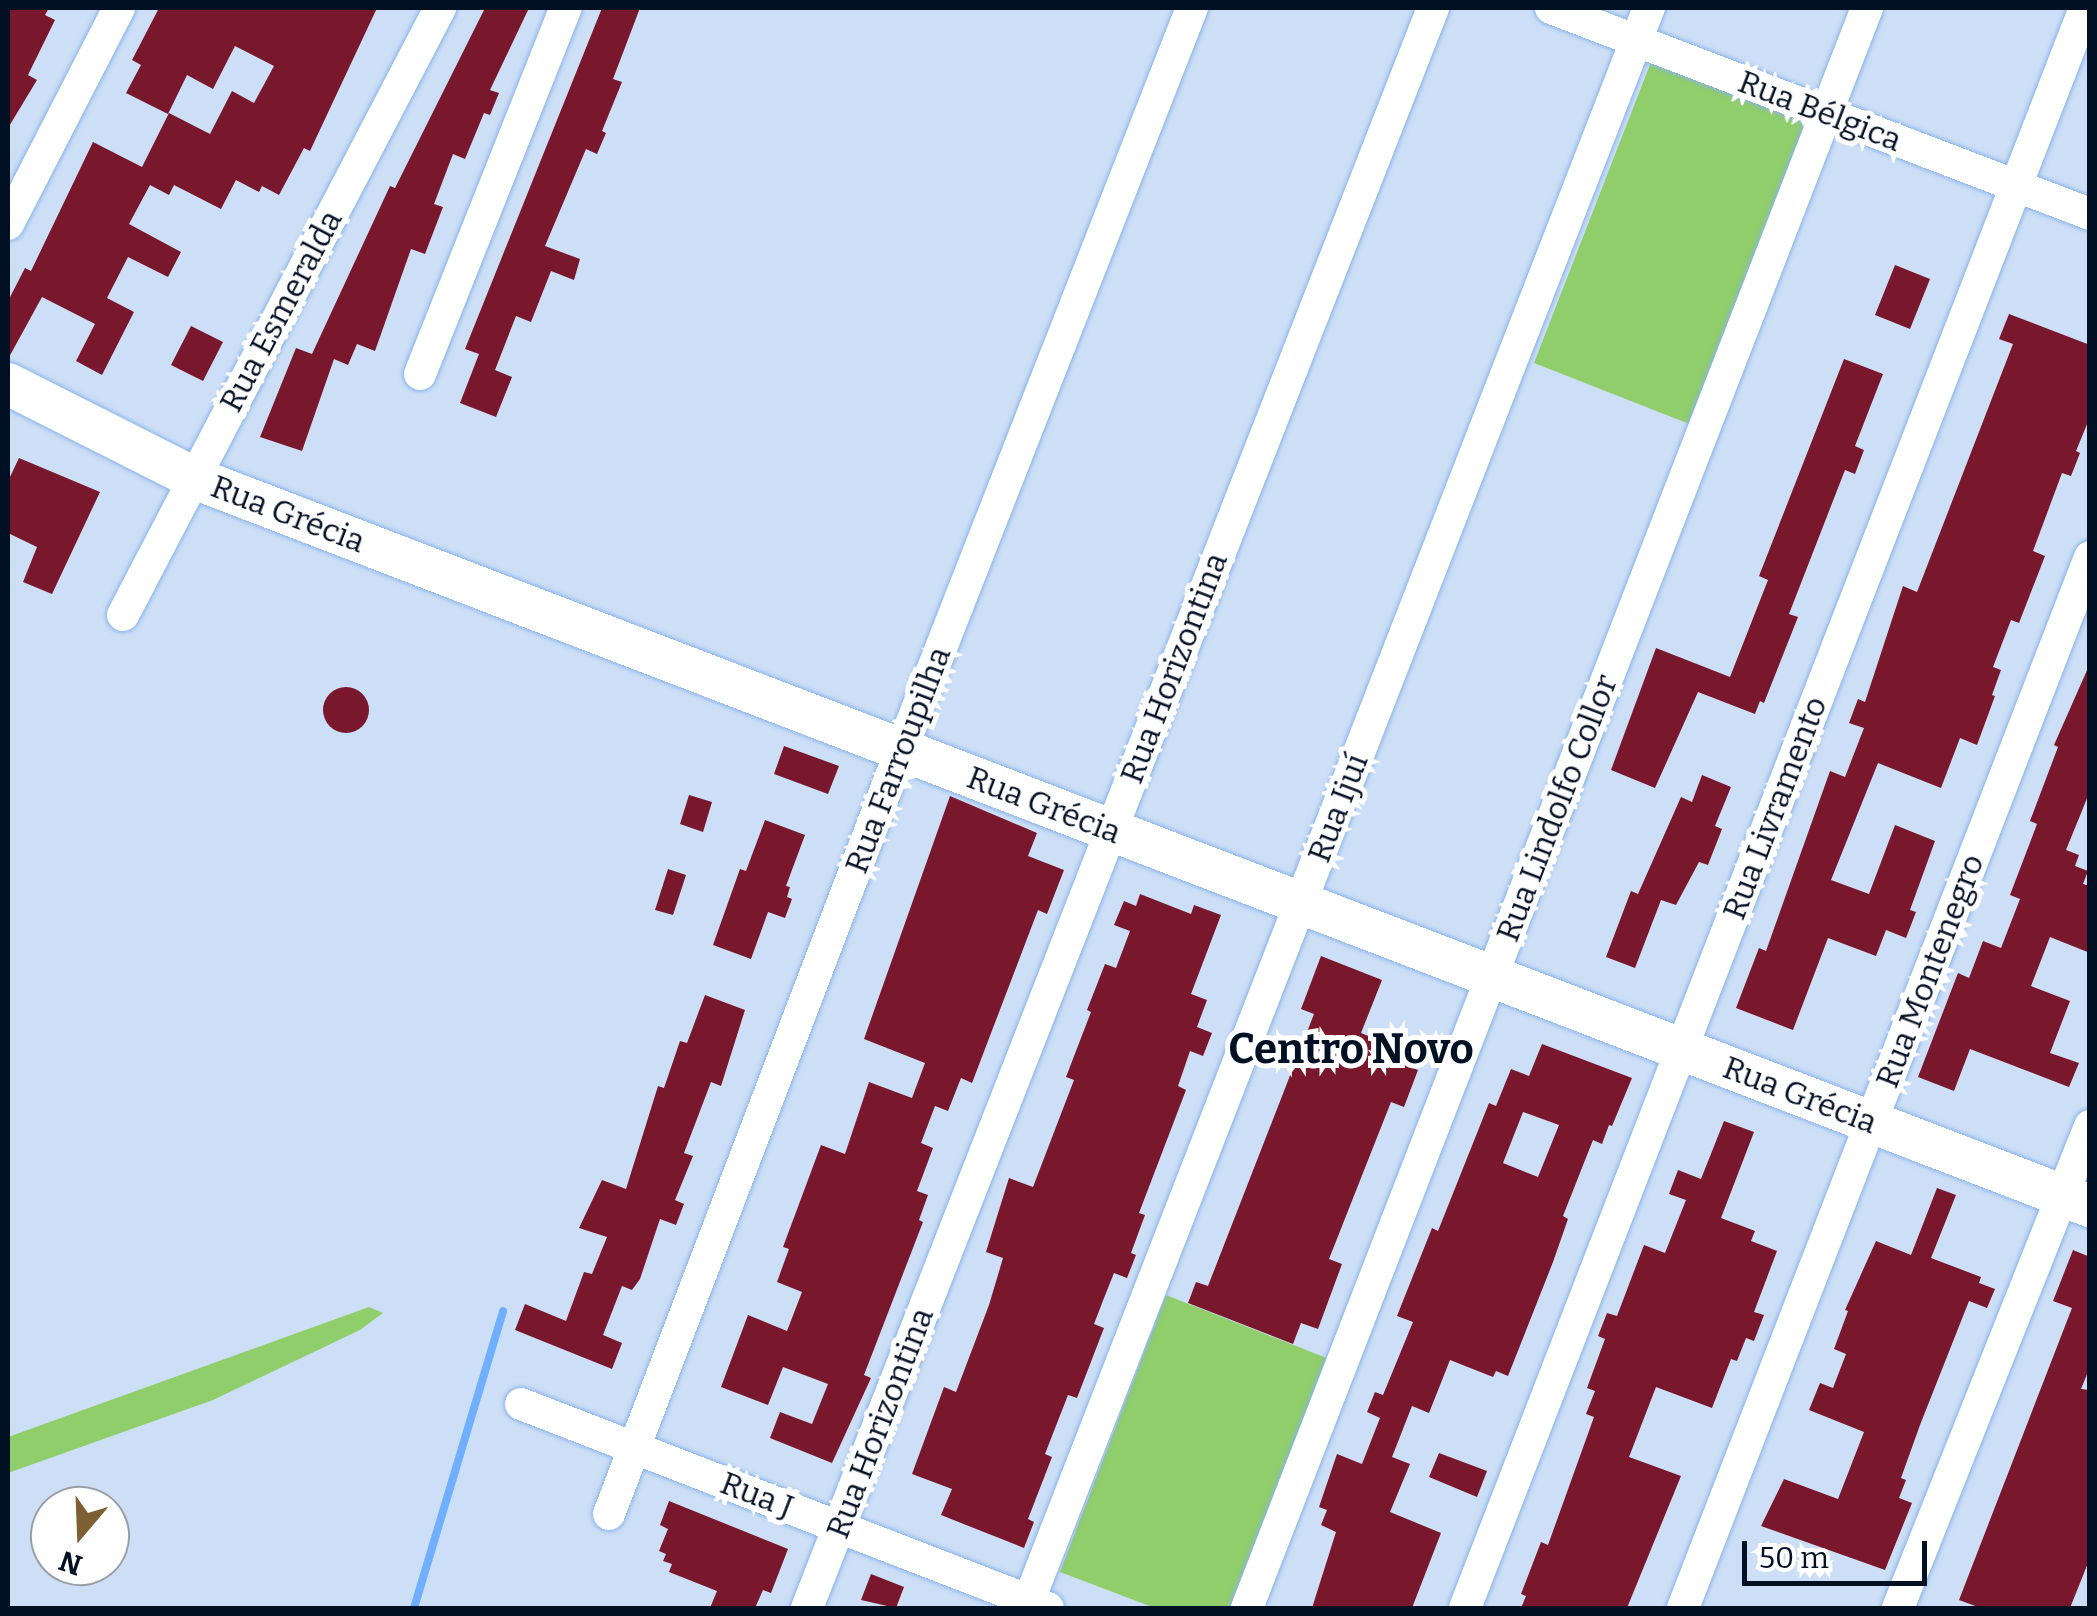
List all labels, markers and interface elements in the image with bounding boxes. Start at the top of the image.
street label: Rua Bélgica [1733,62,1907,160]
street label: Rua Esmeralda [212,204,350,418]
street label: Rua Grécia [206,467,370,561]
street label: Rua Horizontina [1112,547,1236,789]
street label: Rua Farroupilha [837,641,959,879]
street label: Rua Lindolfo Collor [1488,669,1626,947]
street label: Rua Livramento [1715,691,1835,925]
street label: Rua Ijuí [1300,748,1376,868]
street label: Rua Grécia [962,758,1126,852]
street label: Rua Montenegro [1868,849,1992,1093]
district label: Centro Novo [1228,1024,1474,1074]
street label: Rua Grécia [1718,1048,1882,1142]
street label: Rua Horizontina [818,1302,942,1544]
street label: Rua J [715,1464,799,1526]
north arrow [30,1486,130,1586]
scale bar [1747,1521,1932,1583]
text: 50 m [1759,1540,1829,1576]
text: N [55,1544,86,1582]

